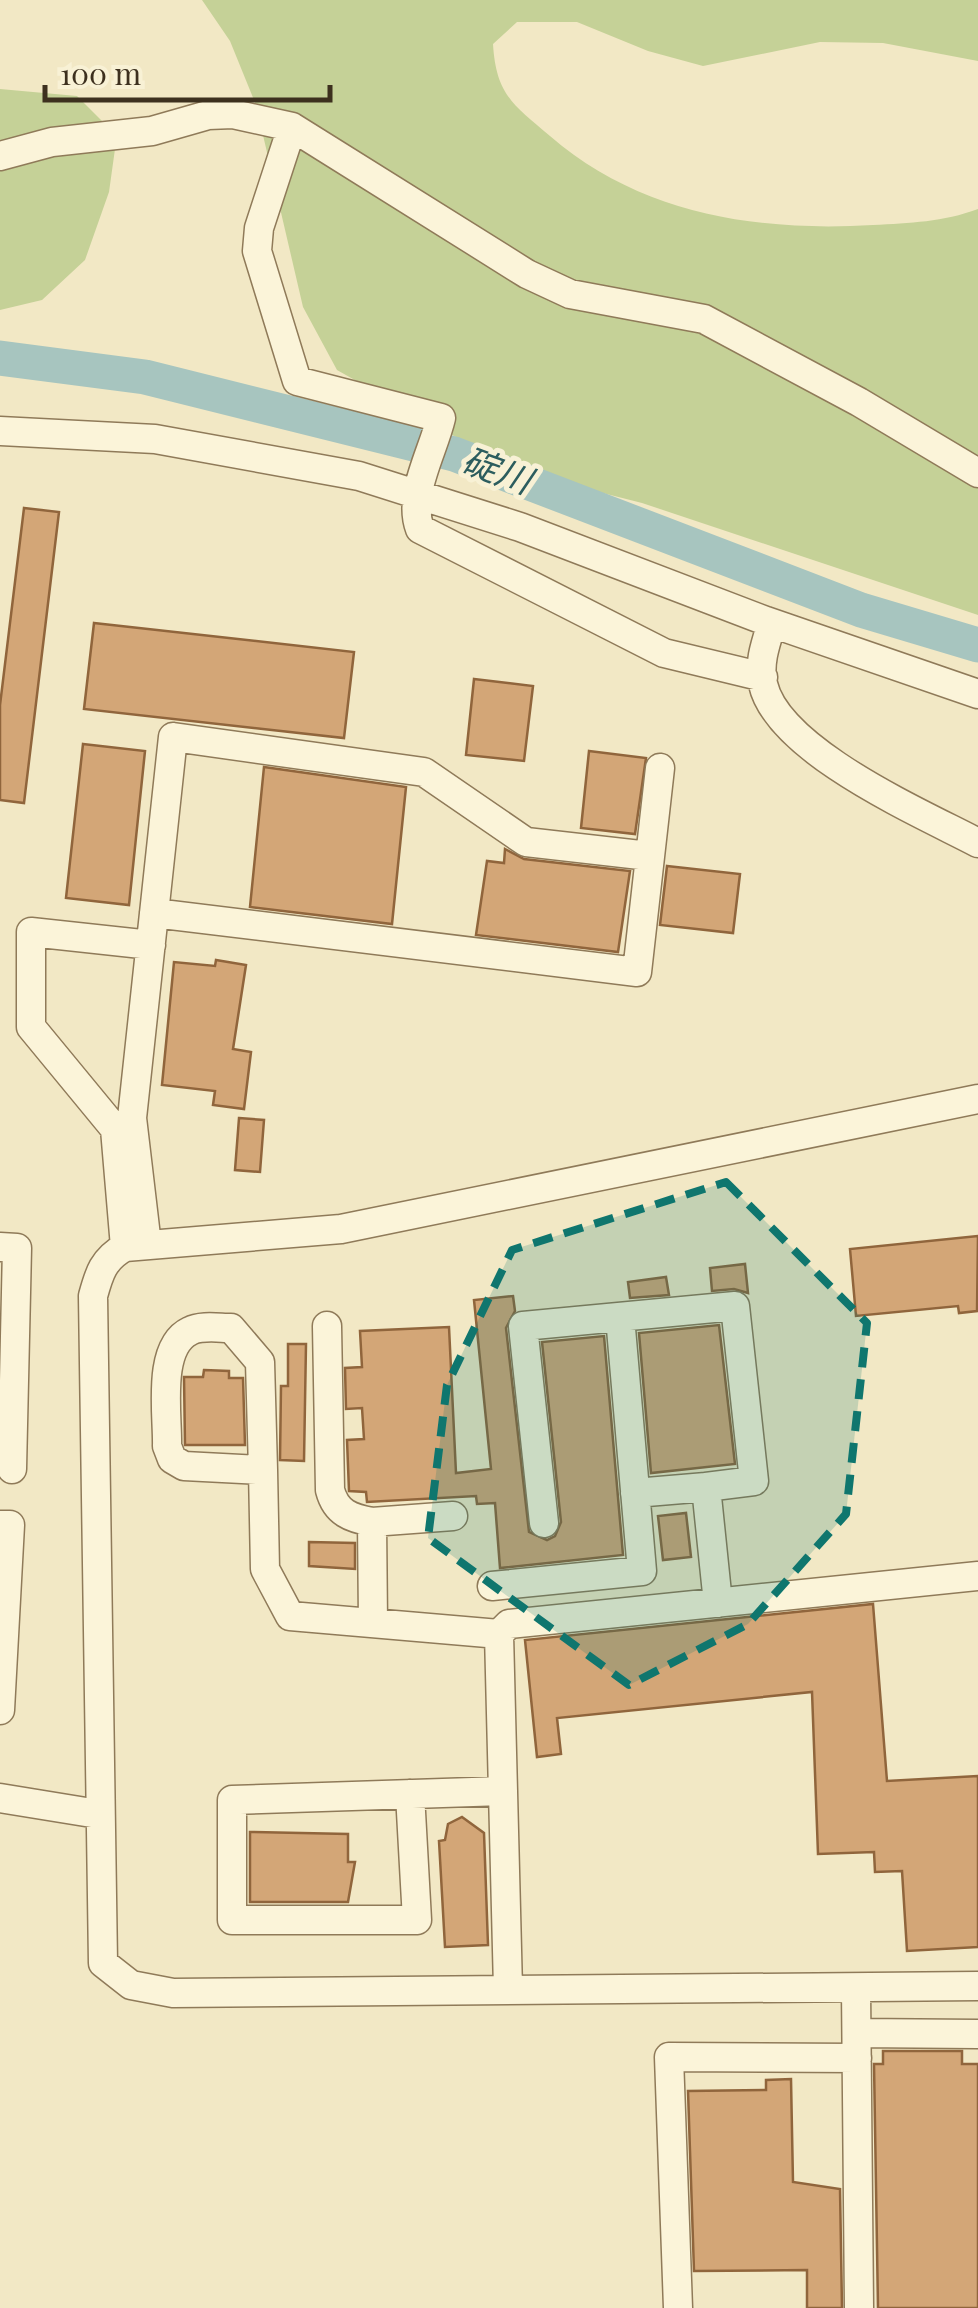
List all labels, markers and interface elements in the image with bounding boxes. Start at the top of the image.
scale bar [45,40,330,102]
text: 100 m [60,53,142,93]
water label: 碇川 [457,435,543,504]

